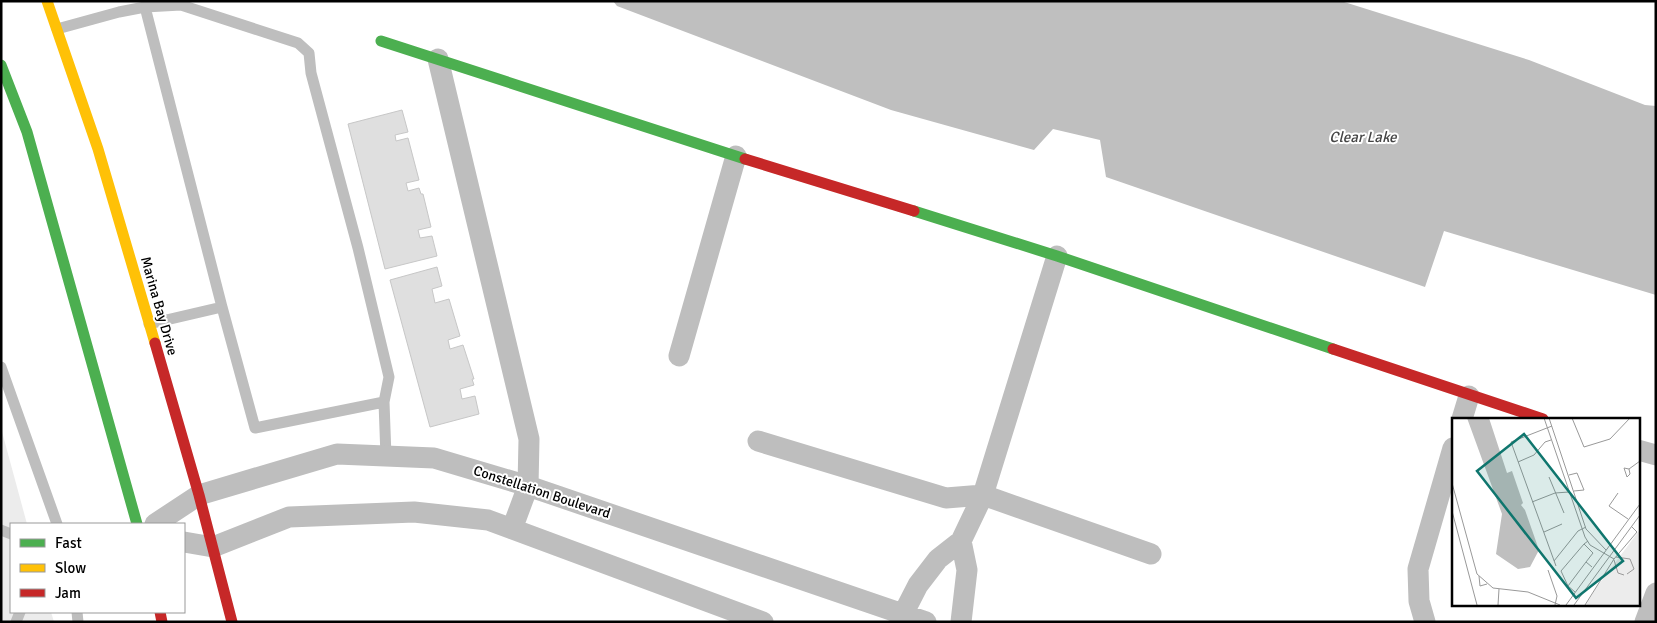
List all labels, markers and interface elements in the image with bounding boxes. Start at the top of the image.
water label: Clear Lake [1329,128,1398,146]
street label: Marina Bay Drive [137,255,181,357]
inset map [1452,418,1640,606]
street label: Constellation Boulevard [471,462,613,522]
legend [10,523,185,613]
text: Fast [55,534,82,552]
text: Slow [55,559,86,577]
text: Jam [55,584,81,602]

